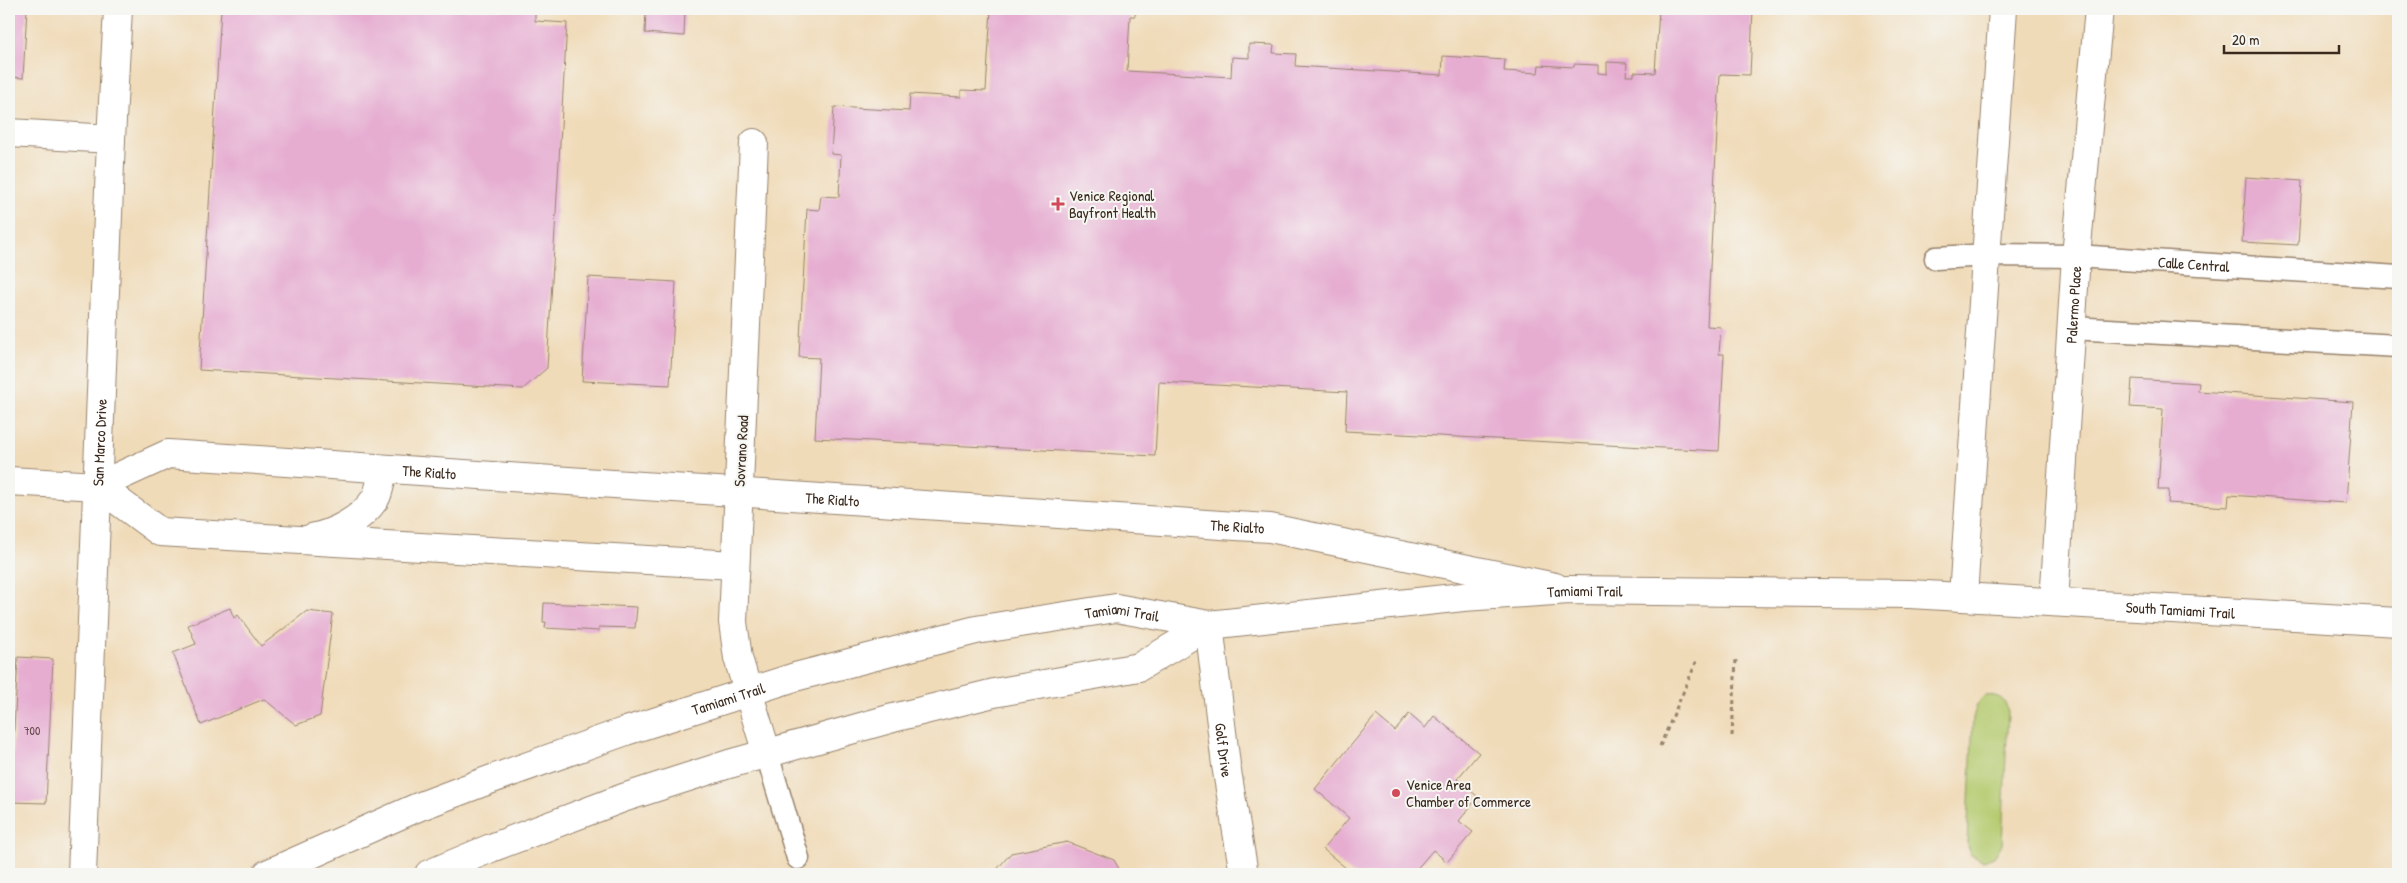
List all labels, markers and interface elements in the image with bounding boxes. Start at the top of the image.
scale bar [2224,22,2340,54]
text: 20 m [2232,29,2259,50]
place label: Venice Regional Bayfront Health [1069,185,1156,223]
marker: Venice Regional Bayfront Health [1051,197,1065,211]
street label: Calle Central [2157,251,2230,276]
street label: Palermo Place [2060,265,2086,344]
street label: San Marco Drive [87,398,111,486]
street label: Sovrano Road [729,415,753,487]
street label: The Rialto [402,459,457,484]
street label: The Rialto [805,486,860,511]
street label: The Rialto [1210,514,1265,538]
street label: Tamiami Trail [1547,579,1623,602]
street label: South Tamiami Trail [2125,596,2236,623]
street label: Tamiami Trail [1083,597,1161,626]
street label: Tamiami Trail [689,677,767,720]
house number: 700 [24,722,40,739]
street label: Golf Drive [1210,722,1238,779]
place label: Venice Area Chamber of Commerce [1406,774,1531,812]
marker: Venice Area Chamber of Commerce [1390,787,1402,799]

